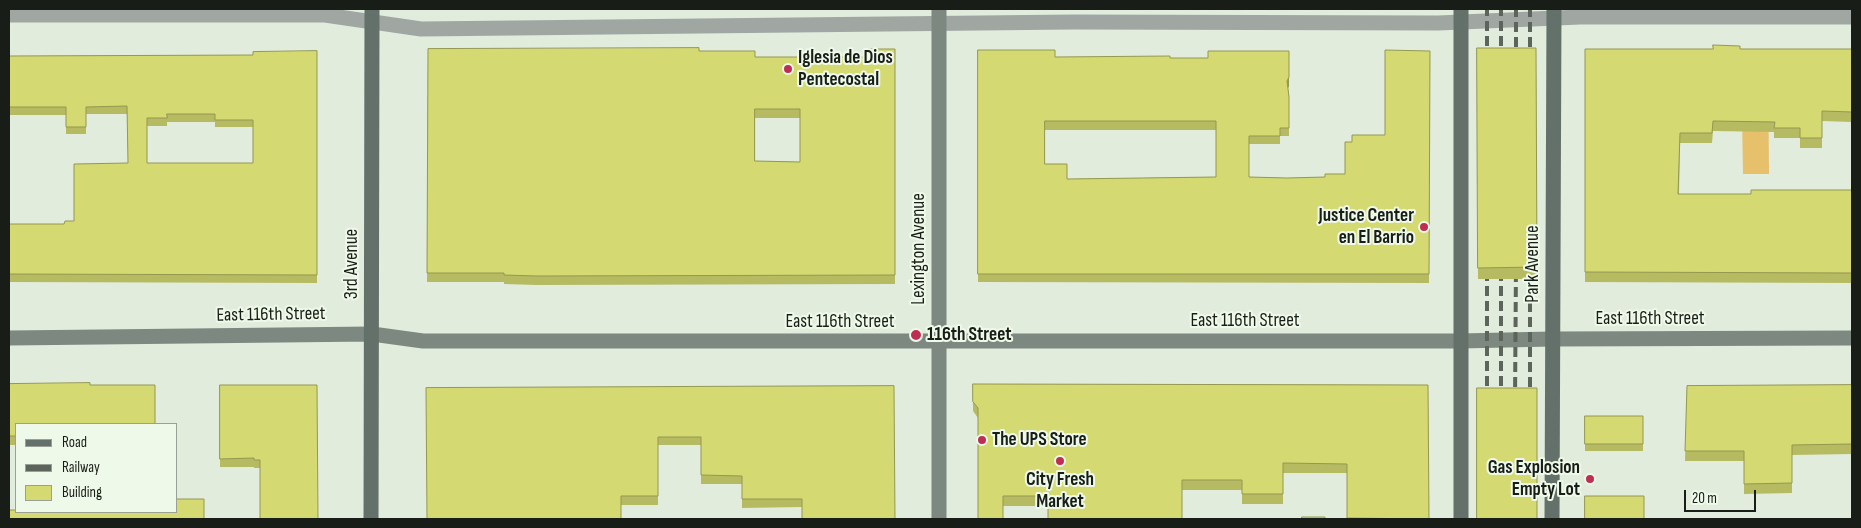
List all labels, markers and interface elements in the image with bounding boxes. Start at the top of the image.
place label: Iglesia de Dios Pentecostal [798,47,893,91]
marker: Iglesia de Dios Pentecostal [782,63,794,75]
street label: Lexington Avenue [908,193,930,305]
place label: Justice Center en El Barrio [1319,205,1414,249]
marker: Justice Center en El Barrio [1418,221,1430,233]
street label: Park Avenue [1522,225,1544,303]
street label: 3rd Avenue [341,229,363,299]
street label: East 116th Street [216,303,326,327]
street label: East 116th Street [1595,308,1705,330]
street label: East 116th Street [1190,310,1300,332]
street label: East 116th Street [785,311,895,333]
place label: 116th Street [927,324,1012,346]
marker: 116th Street [909,328,923,342]
legend [15,423,178,513]
place label: The UPS Store [992,429,1087,451]
text: Road [62,433,87,452]
marker: The UPS Store [976,434,988,446]
marker: City Fresh Market [1054,455,1066,467]
place label: Gas Explosion Empty Lot [1488,457,1580,501]
text: Railway [62,458,100,477]
place label: City Fresh Market [1026,469,1094,513]
marker: Gas Explosion Empty Lot [1584,473,1596,485]
scale bar [1686,480,1758,512]
text: Building [62,483,102,502]
text: 20 m [1692,489,1717,508]

